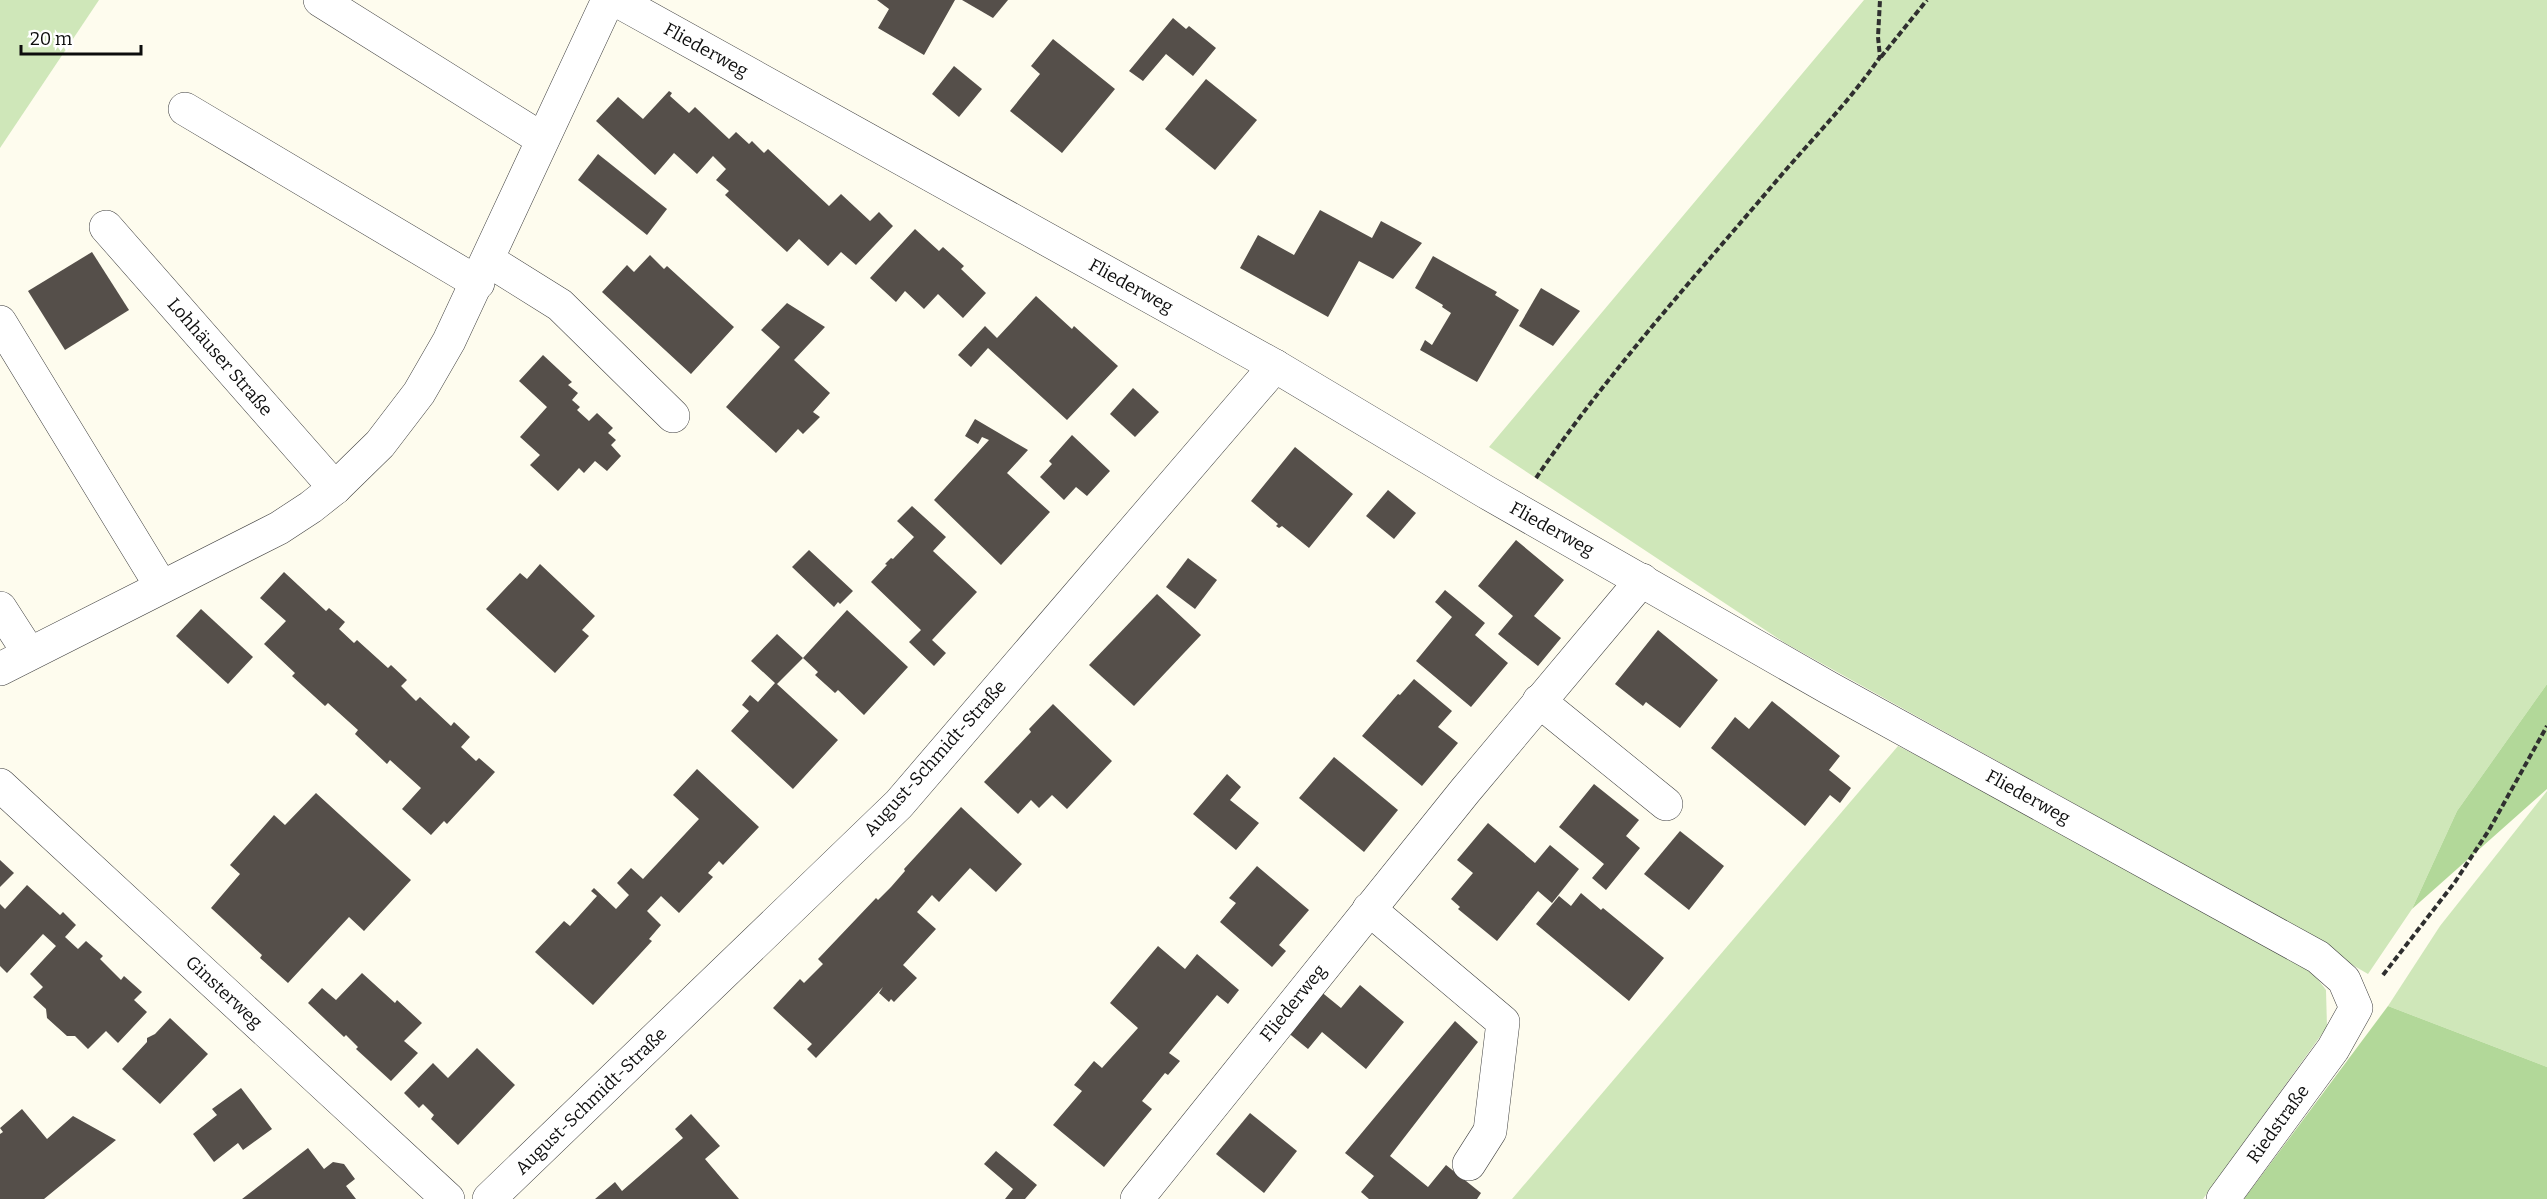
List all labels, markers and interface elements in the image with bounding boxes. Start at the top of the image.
scale bar [21,18,141,56]
street label: Fliederweg [660,18,752,82]
text: 20 m [30,28,72,50]
street label: Fliederweg [1085,254,1177,318]
street label: Lohhäuser Straße [163,293,277,421]
street label: Fliederweg [1506,497,1598,561]
street label: August-Schmidt-Straße [859,675,1011,841]
street label: Fliederweg [1982,765,2074,829]
street label: Ginsterweg [181,951,267,1033]
street label: Fliederweg [1255,960,1331,1046]
street label: August-Schmidt-Straße [511,1023,671,1179]
street label: Riedstraße [2242,1081,2314,1167]

